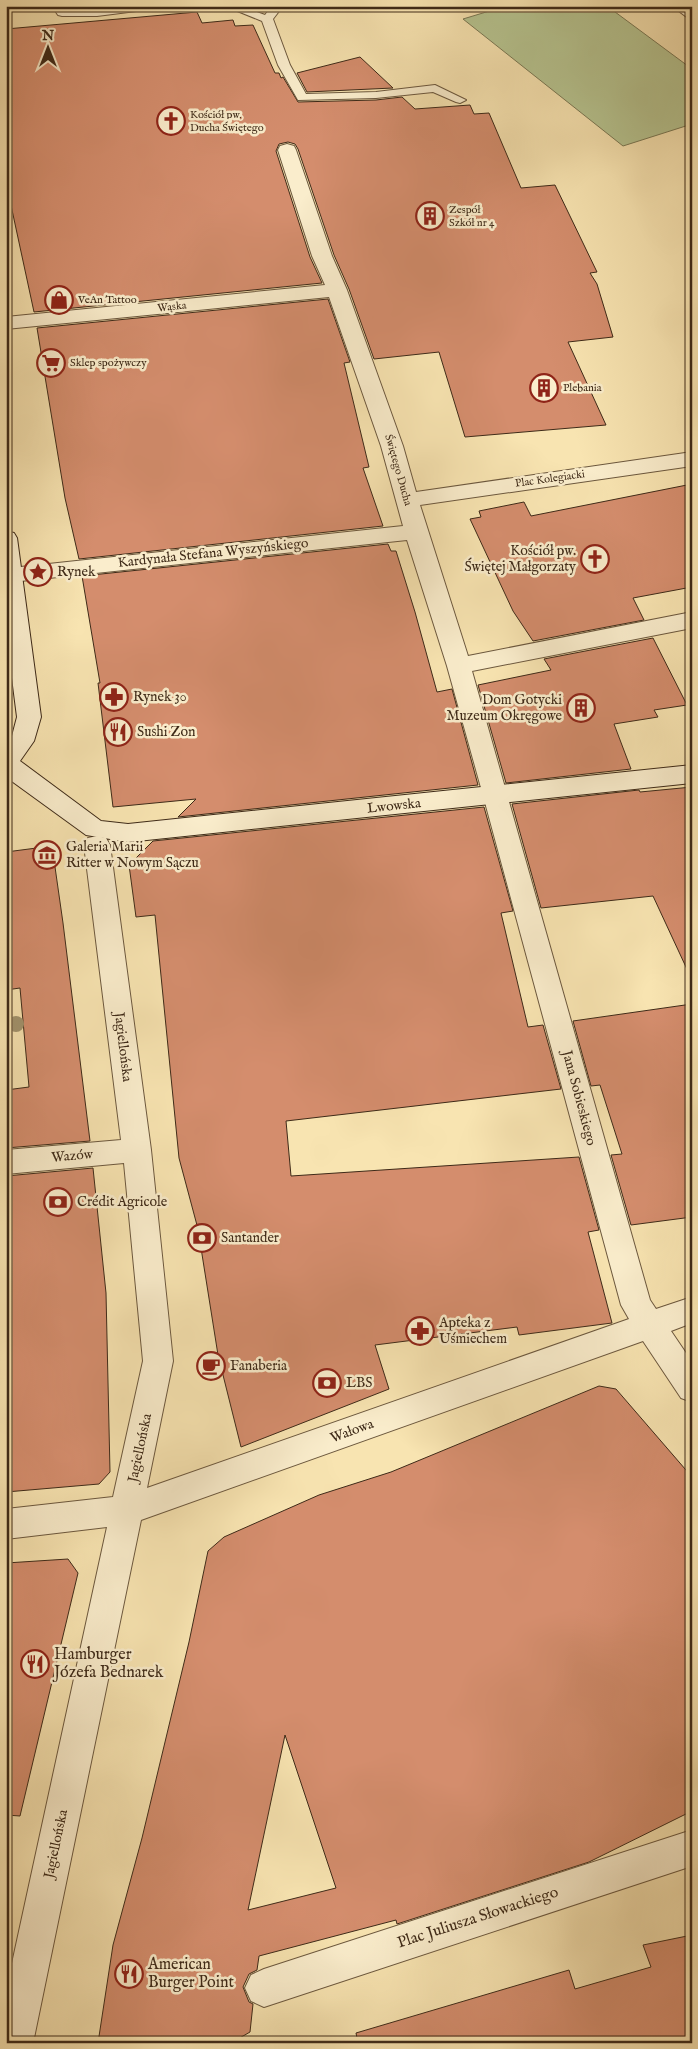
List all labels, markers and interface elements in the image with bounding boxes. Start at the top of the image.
north arrow [22,22,72,72]
text: N [41,27,54,45]
church icon: Kościół pw. Ducha Świętego [156,106,186,136]
place label: Kościół pw. Ducha Świętego [190,108,264,135]
building icon: Zespół Szkół nr 4 [415,201,445,231]
place label: Zespół Szkół nr 4 [449,203,495,230]
shop icon: VeAn Tattoo [44,285,74,315]
place label: VeAn Tattoo [77,293,137,307]
street label: Wąska [157,298,187,315]
supermarket icon: Sklep spożywczy [36,348,66,378]
place label: Sklep spożywczy [70,356,147,370]
building icon: Plebania [529,373,559,403]
place label: Plebania [563,381,602,395]
street label: Świętego Ducha [381,433,415,508]
street label: Plac Kolegiacki [514,467,586,491]
street label: Kardynała Stefana Wyszyńskiego [117,534,310,572]
place label: Kościół pw. Świętej Małgorzaty [465,542,576,576]
church icon: Kościół pw. Świętej Małgorzaty [580,544,610,574]
place icon: Rynek [23,557,53,587]
place label: Rynek [57,563,96,581]
pharmacy icon: Rynek 30 [99,682,129,712]
place label: Rynek 30 [133,688,187,706]
place label: Dom Gotycki Muzeum Okręgowe [447,691,563,725]
building icon: Dom Gotycki Muzeum Okręgowe [566,693,596,723]
restaurant icon: Sushi Zon [103,717,133,747]
place label: Sushi Zon [137,723,196,741]
street label: Lwowska [366,794,423,818]
place label: Galeria Marii Ritter w Nowym Sączu [66,838,199,872]
museum icon: Galeria Marii Ritter w Nowym Sączu [32,840,62,870]
street label: Jagiellońska [110,1009,136,1084]
street label: Jana Sobieskiego [557,1046,600,1148]
street label: Wazów [50,1145,94,1167]
bank icon: Crédit Agricole [43,1187,73,1217]
place label: Crédit Agricole [77,1193,168,1211]
bank icon: Santander [187,1223,217,1253]
place label: Santander [221,1229,279,1247]
place label: Apteka z Uśmiechem [438,1314,507,1348]
pharmacy icon: Apteka z Uśmiechem [405,1316,435,1346]
cafe icon: Fanaberia [196,1351,226,1381]
place label: Fanaberia [230,1357,288,1375]
bank icon: LBS [312,1368,342,1398]
place label: LBS [346,1374,372,1392]
street label: Jagiellońska [123,1411,156,1486]
street label: Wałowa [328,1415,377,1447]
place label: Hamburger Józefa Bednarek [52,1645,164,1683]
restaurant icon: Hamburger Józefa Bednarek [20,1649,50,1679]
street label: Jagiellońska [39,1807,72,1882]
street label: Plac Juliusza Słowackiego [395,1882,561,1954]
place label: American Burger Point [147,1955,234,1993]
restaurant icon: American Burger Point [114,1959,144,1989]

